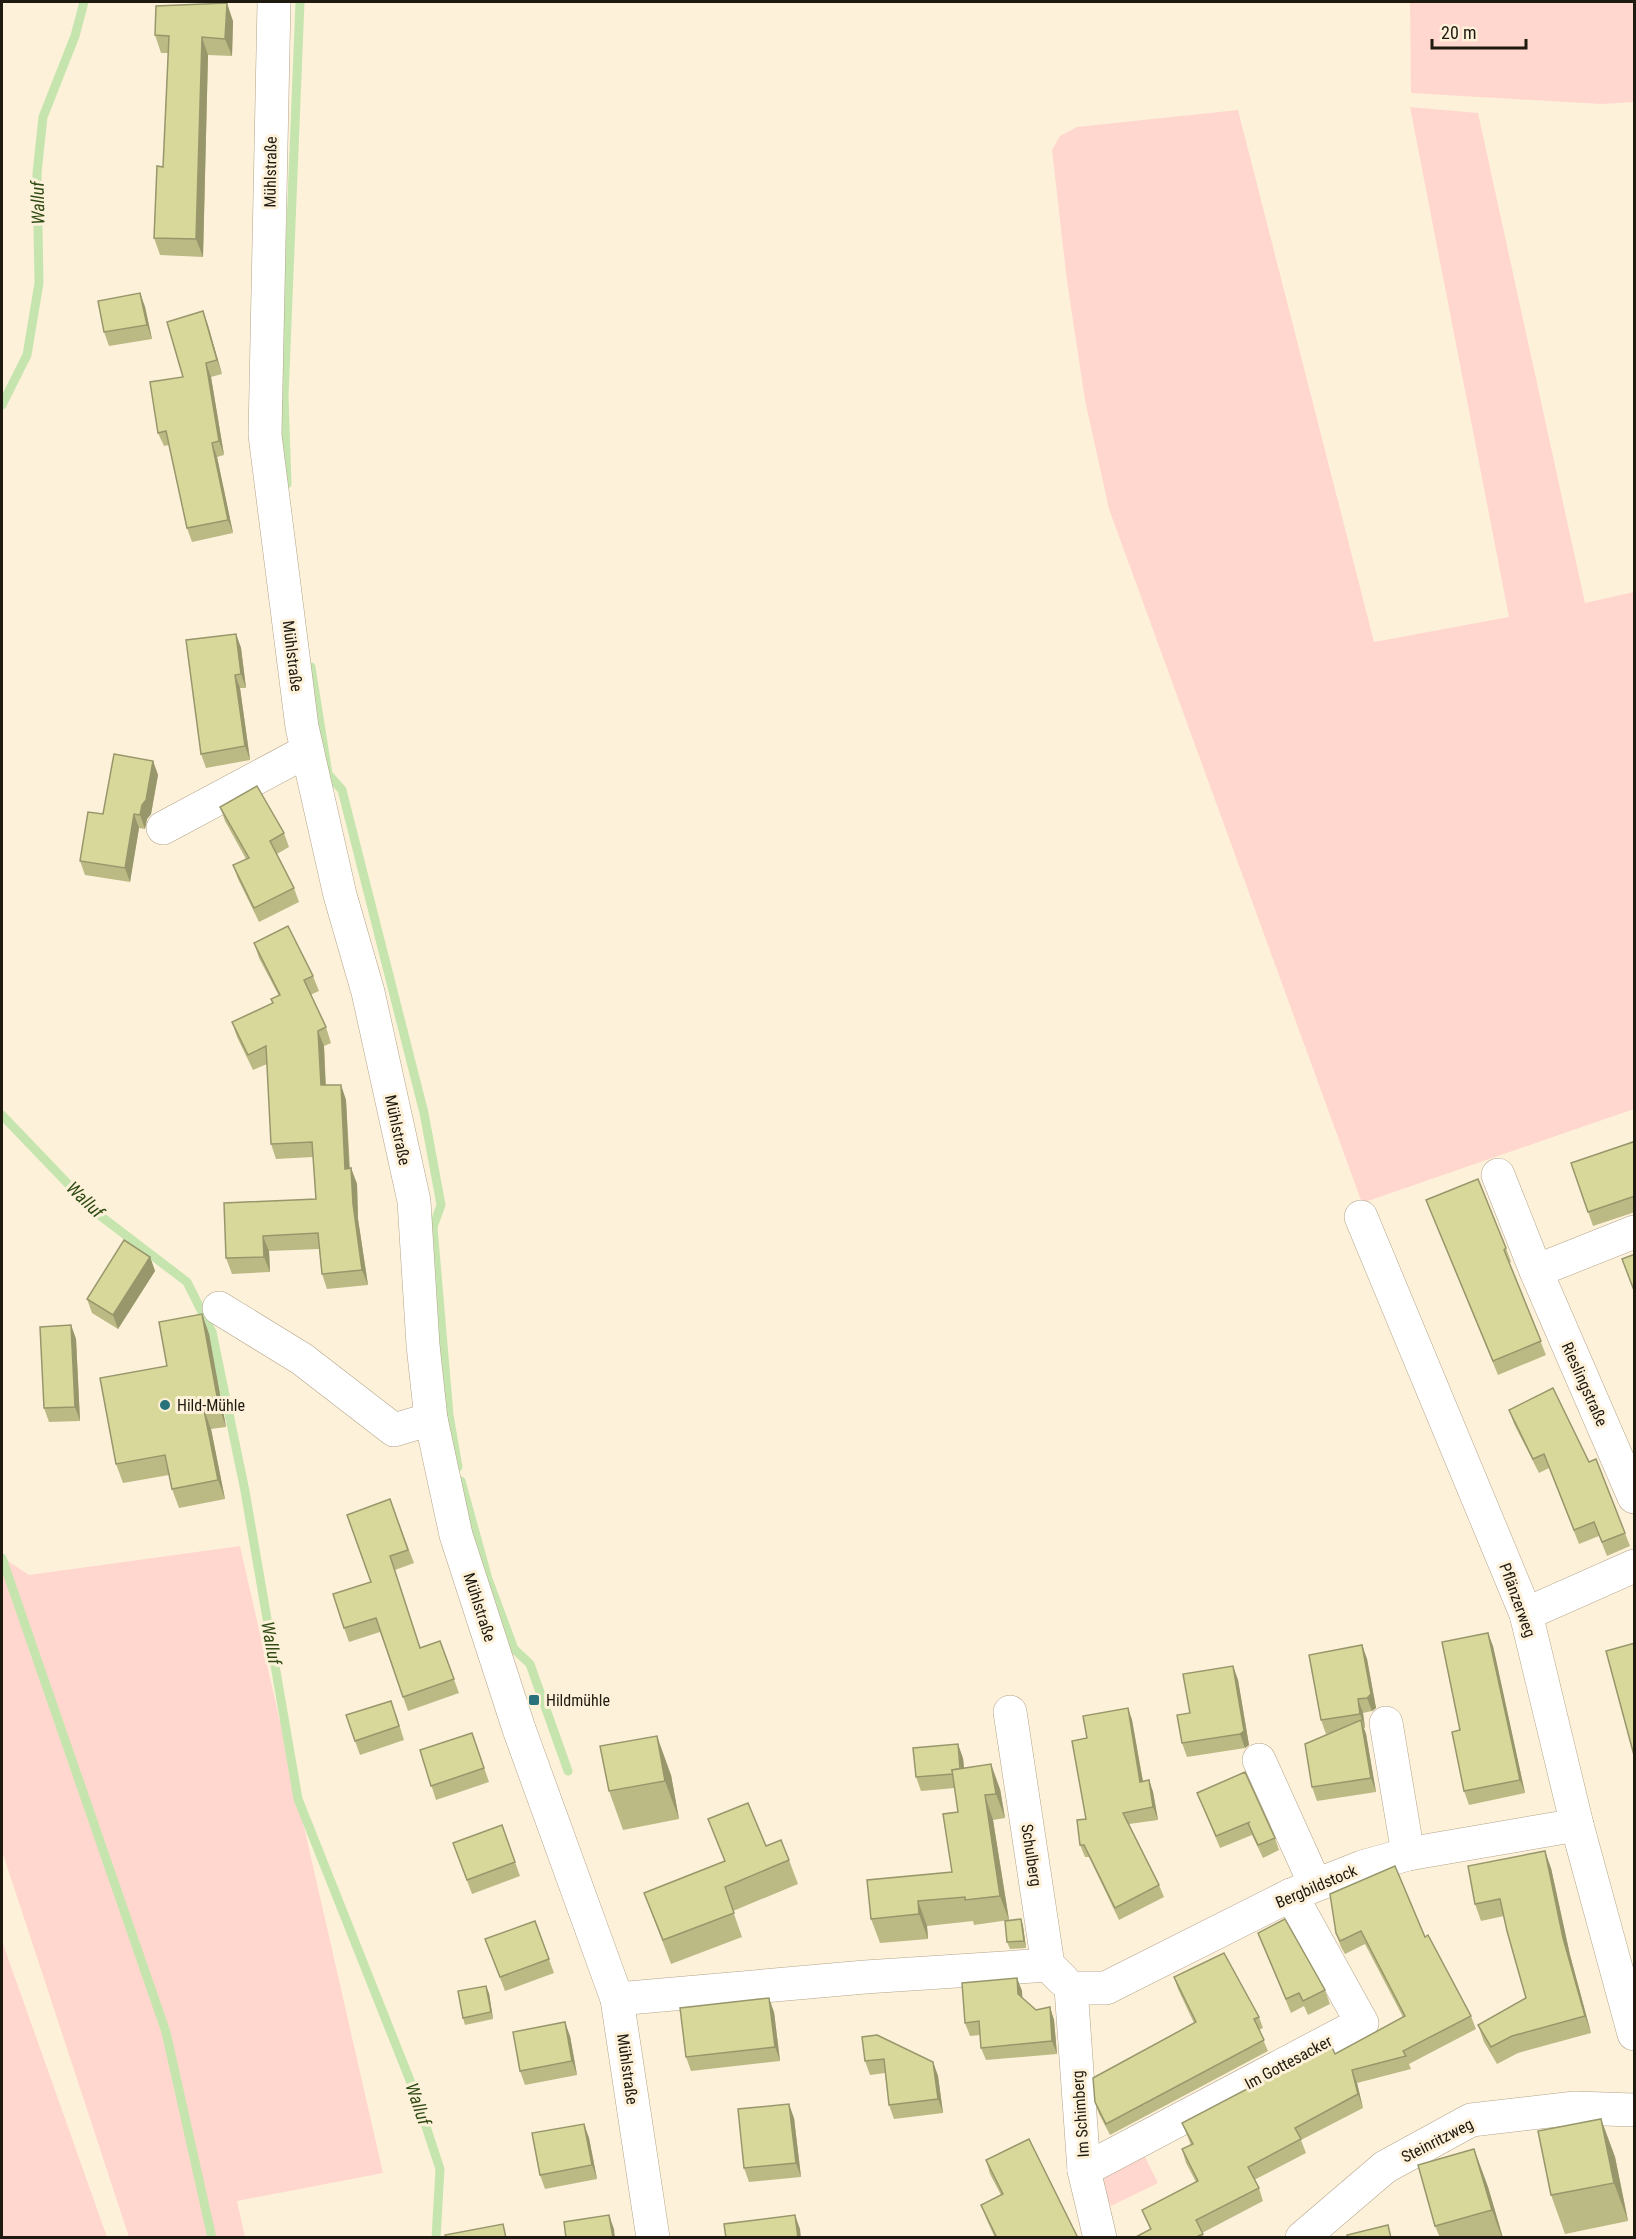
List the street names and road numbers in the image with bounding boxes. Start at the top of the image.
street label: Mühlstraße [260,136,281,208]
street label: Mühlstraße [279,620,306,693]
street label: Mühlstraße [381,1093,414,1167]
street label: Rieslingstraße [1558,1339,1612,1429]
street label: Pflänzerweg [1495,1560,1540,1640]
street label: Mühlstraße [459,1570,500,1644]
street label: Schulberg [1017,1823,1046,1888]
street label: Bergbildstock [1273,1861,1360,1912]
street label: Im Gottesacker [1241,2031,1335,2093]
street label: Mühlstraße [613,2032,642,2106]
street label: Im Schimberg [1068,2070,1093,2158]
street label: Steinritzweg [1398,2114,1476,2167]

